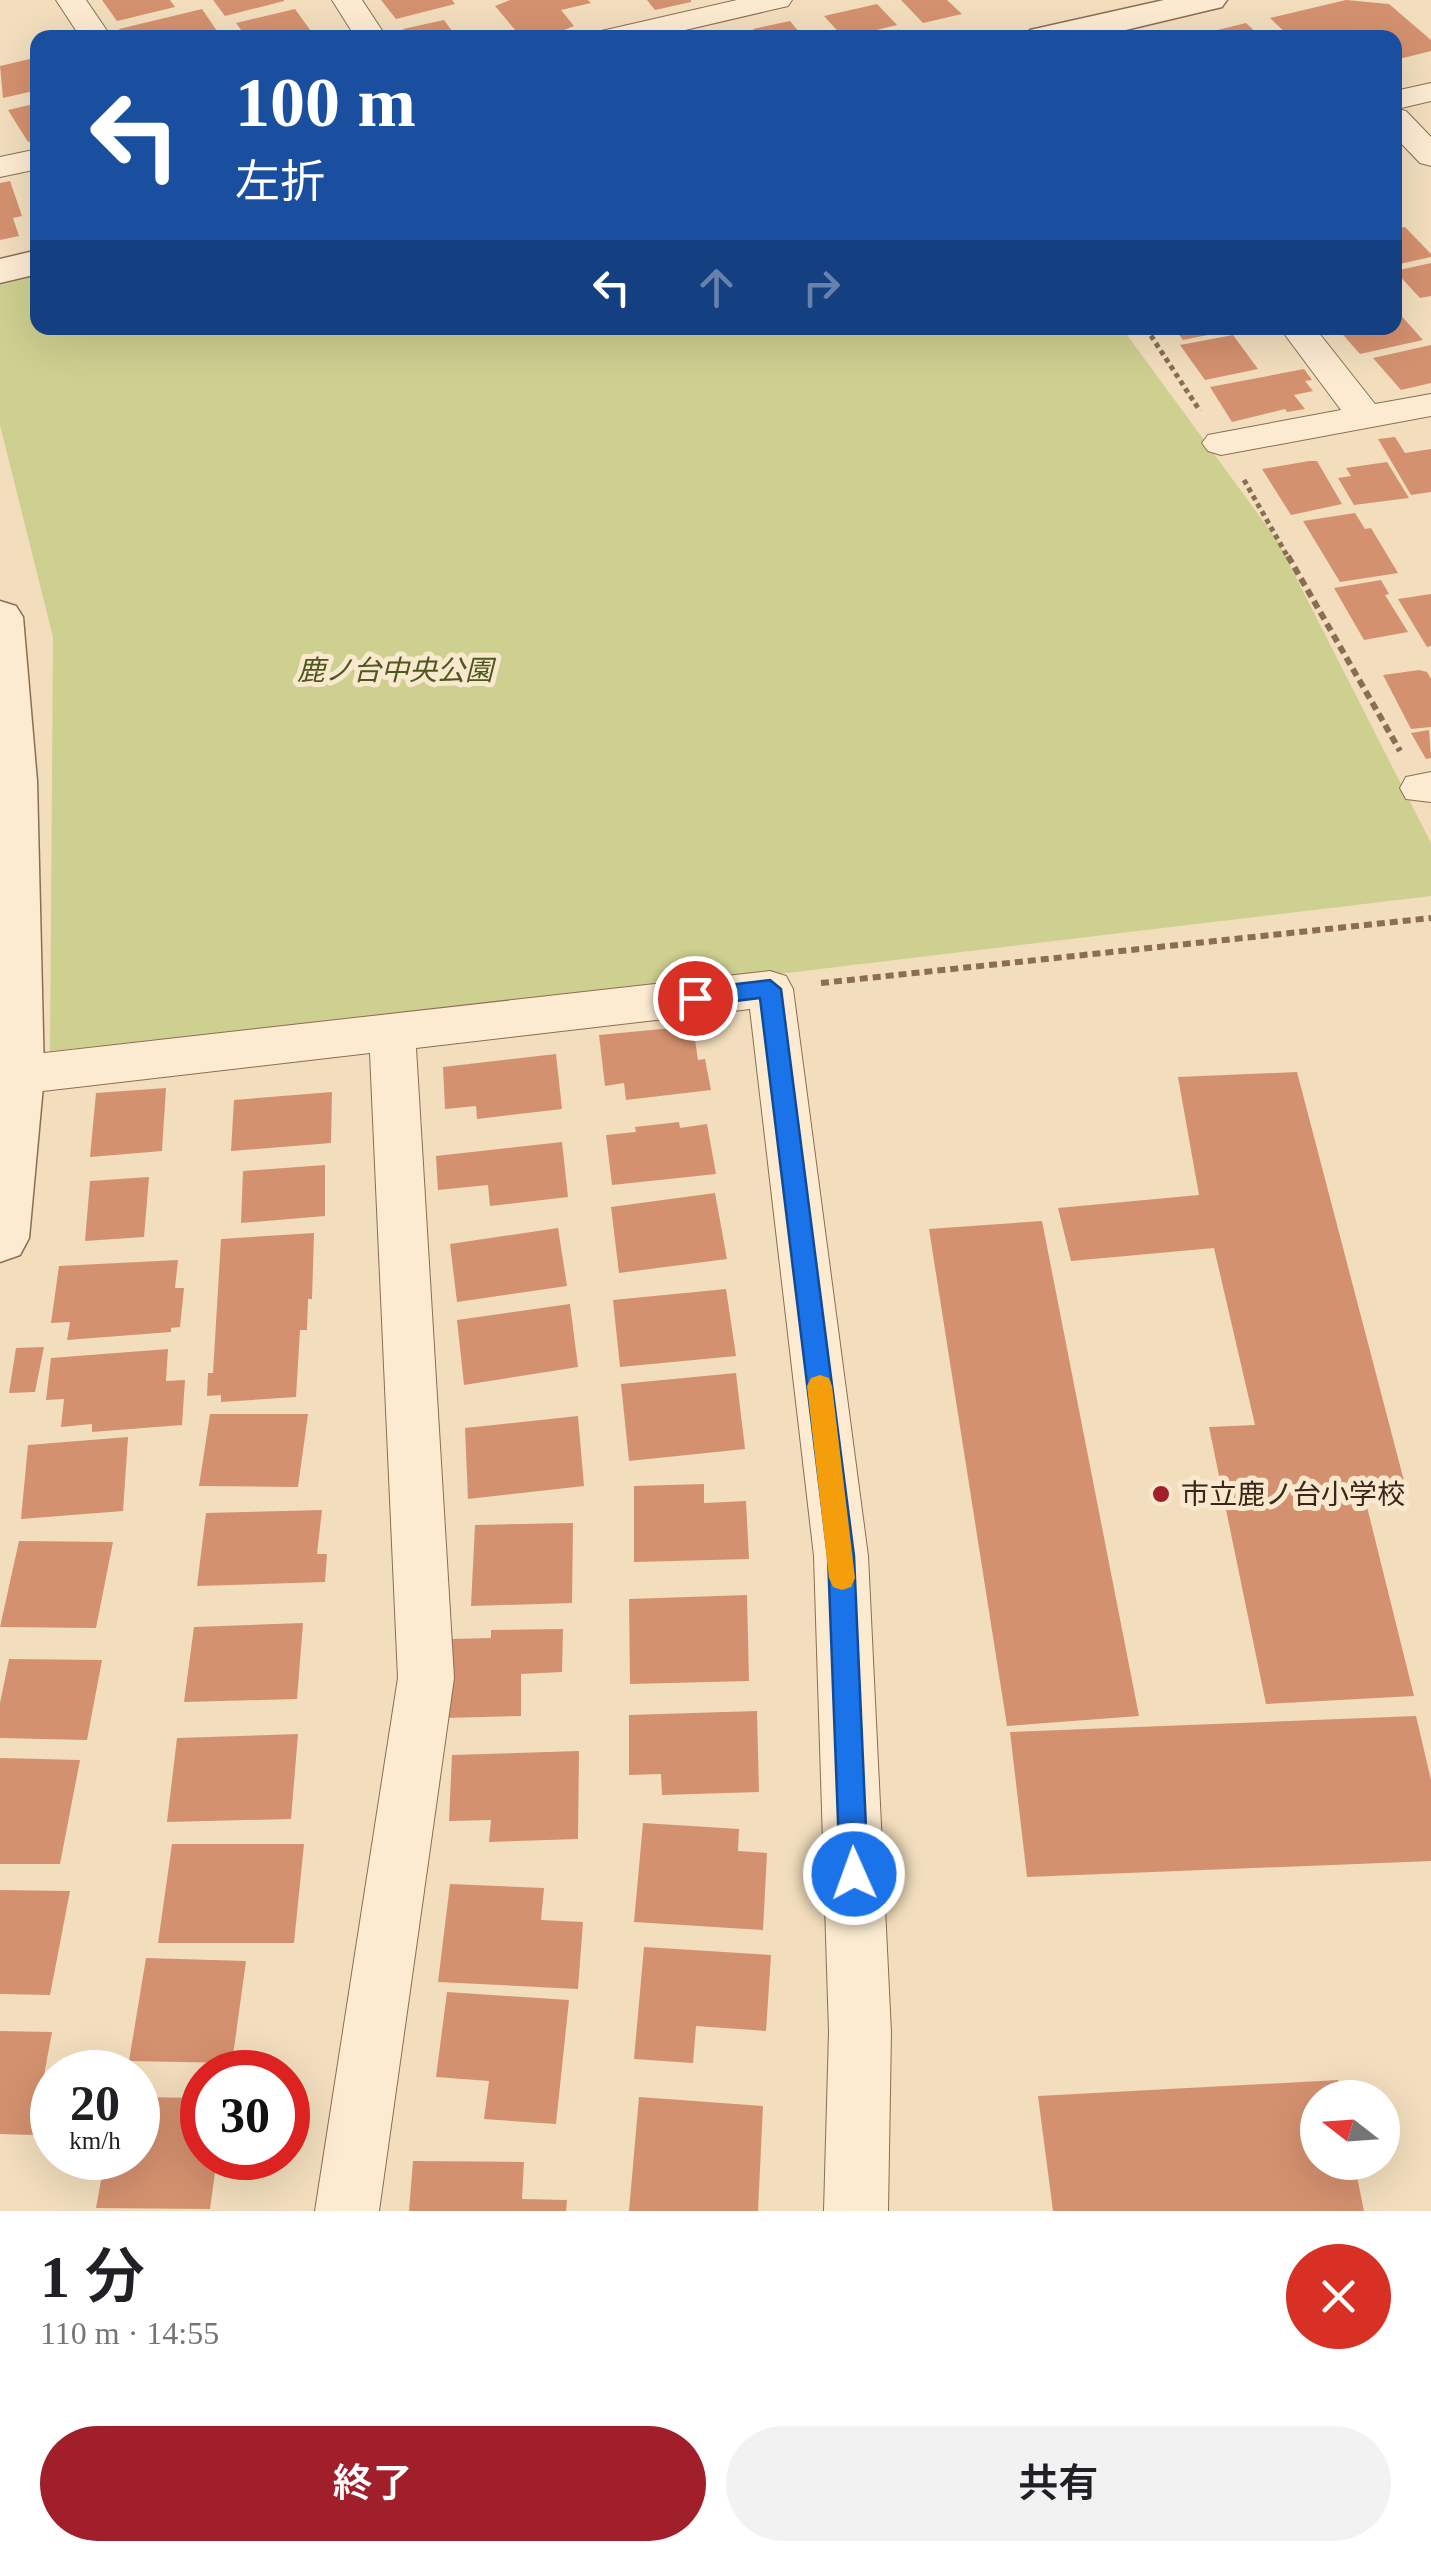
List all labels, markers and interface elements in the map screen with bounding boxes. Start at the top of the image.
text: 100 m [235,64,416,141]
icon: left [70,70,200,200]
text: 左折 [235,157,325,207]
icon: left [584,260,639,315]
icon: ahead [689,260,744,315]
icon: right [794,260,849,315]
park label: 鹿ノ台中央公園 [297,655,497,686]
pin [653,956,738,1041]
icon: arrive [668,971,723,1026]
place label: 市立鹿ノ台小学校 [1181,1479,1405,1510]
marker: 市立鹿ノ台小学校 [1150,1483,1172,1505]
position arrow [802,1822,906,1926]
speed limit sign: 30 [180,2050,310,2180]
text: 20 [70,2075,120,2131]
north arrow [1300,2080,1400,2180]
map controls [1300,2080,1400,2180]
text: km/h [69,2127,121,2154]
text: 1 分 [40,2244,145,2310]
button: close [1286,2244,1391,2349]
text: 110 m · 14:55 [40,2315,219,2351]
button: 終了 [40,2426,706,2541]
button: 共有 [726,2426,1391,2541]

